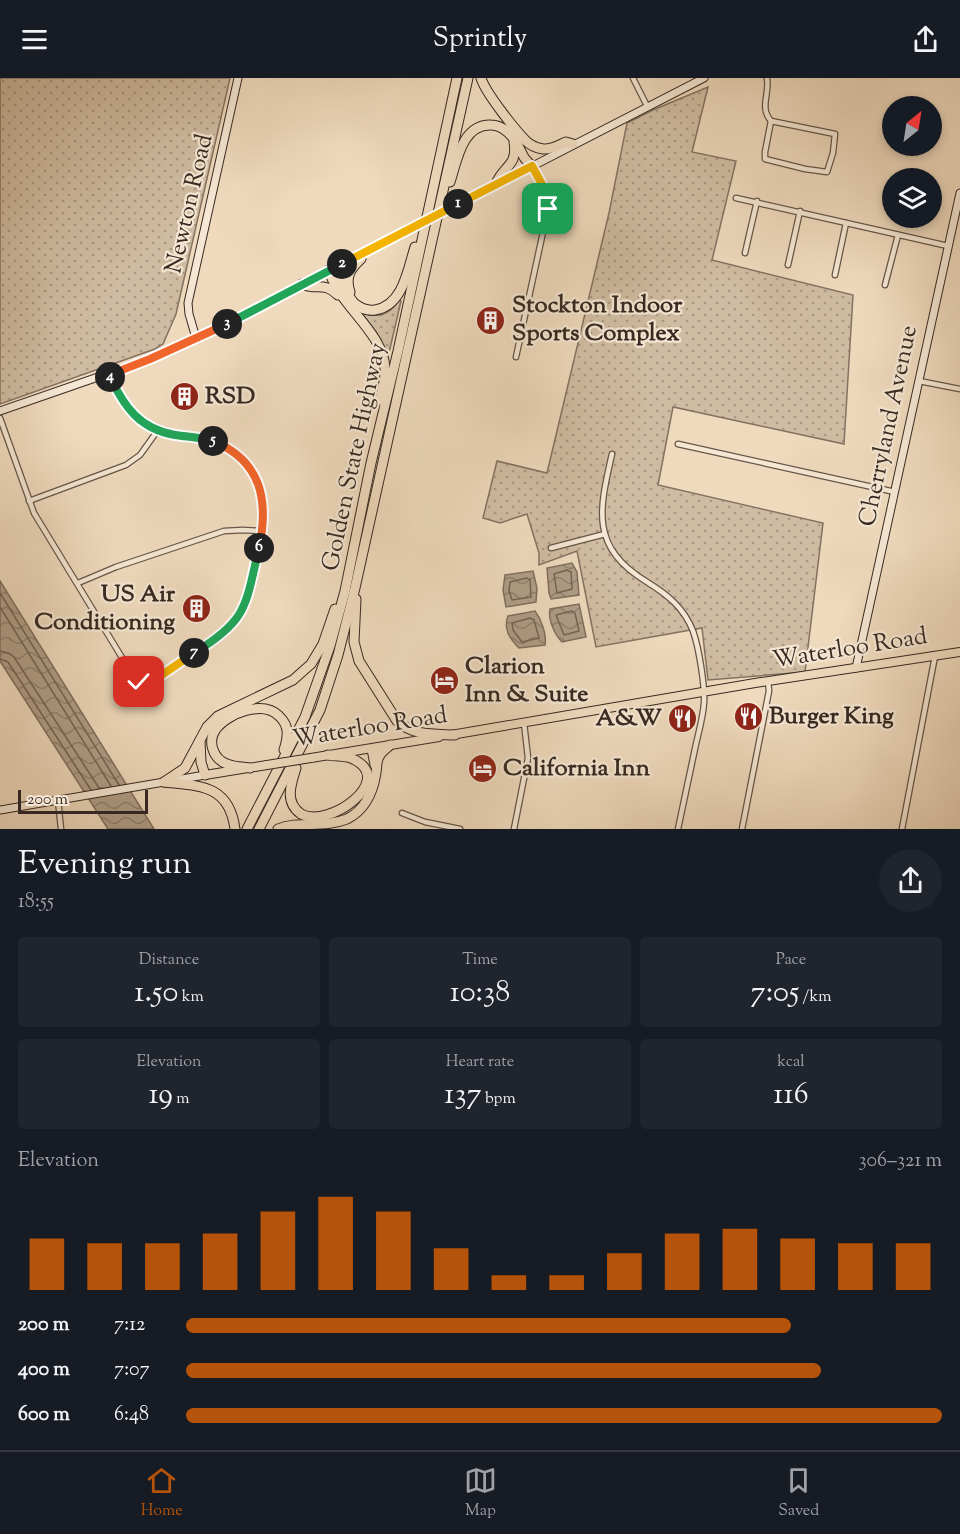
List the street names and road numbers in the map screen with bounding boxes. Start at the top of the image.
street label: Newton Road [157,130,223,277]
street label: Cherryland Avenue [851,322,927,530]
street label: Golden State Highway [314,340,396,574]
street label: Waterloo Road [770,620,930,678]
street label: Waterloo Road [290,699,450,757]

